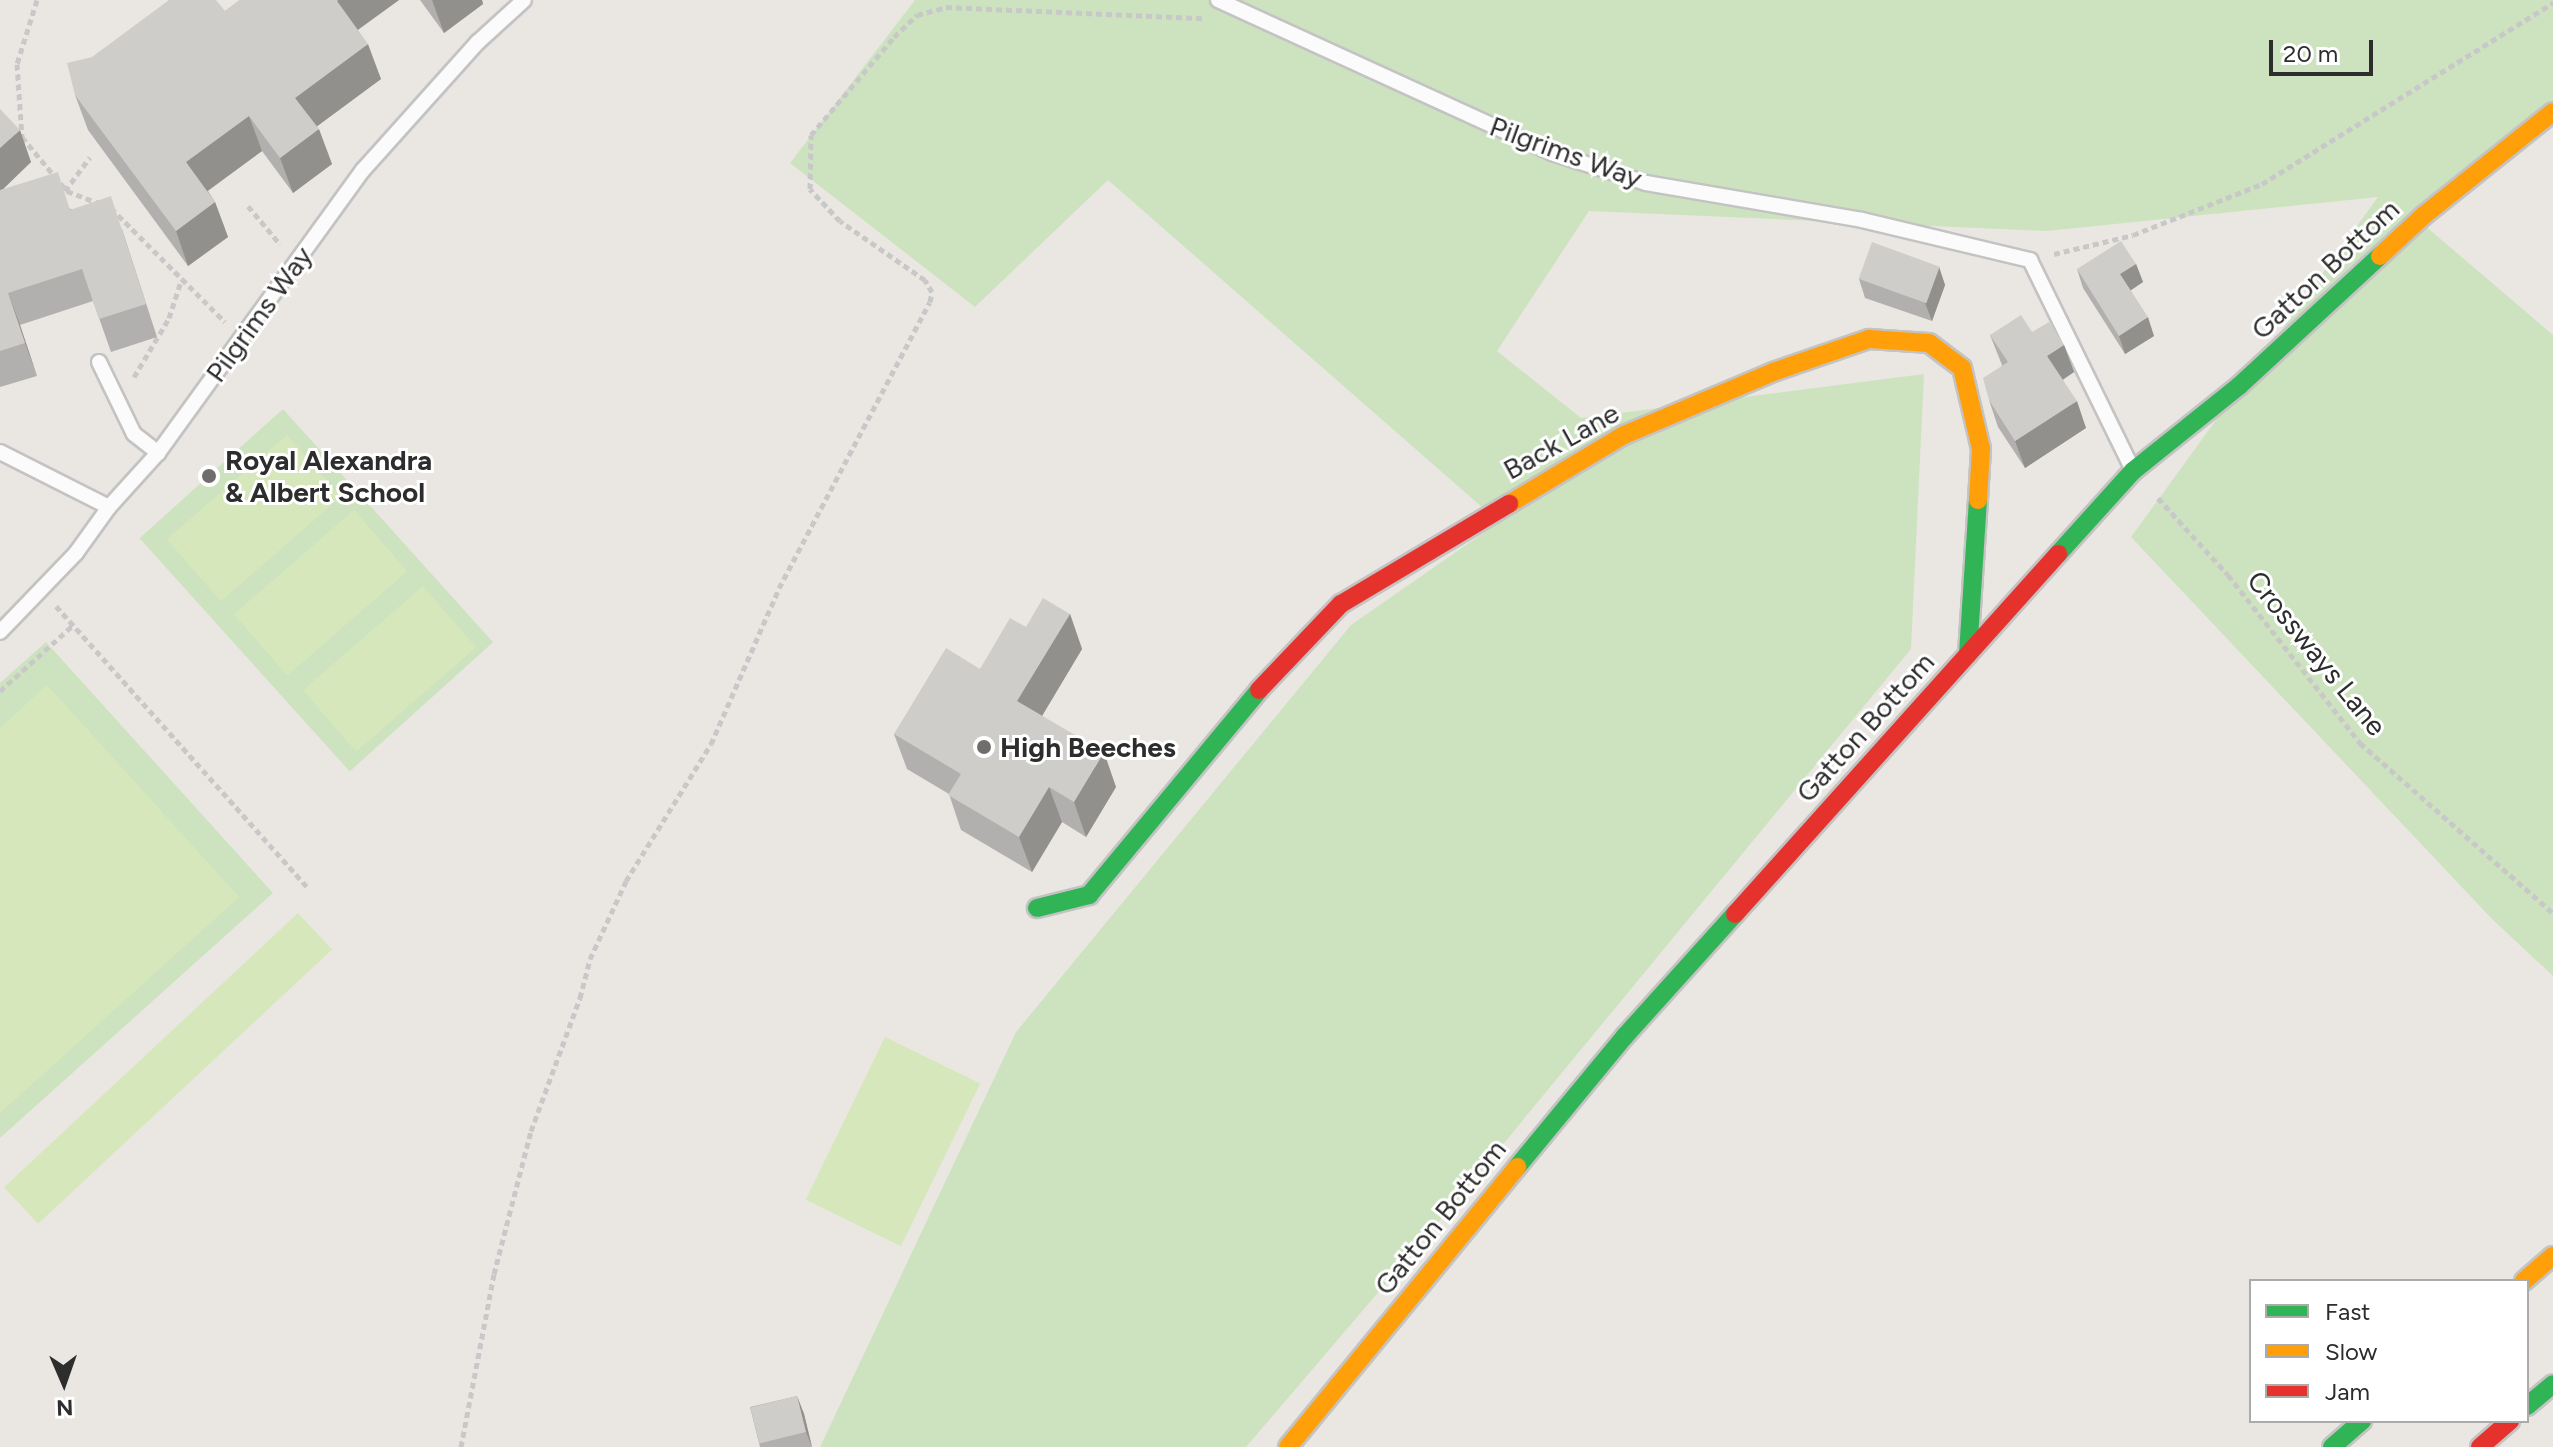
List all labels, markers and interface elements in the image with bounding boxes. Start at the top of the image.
scale bar [2273,24,2377,74]
text: 20 m [2283,39,2338,68]
street label: Pilgrims Way [1485,109,1647,195]
street label: Gatton Bottom [2244,192,2406,346]
street label: Pilgrims Way [199,240,319,388]
street label: Back Lane [1497,396,1625,486]
place label: Royal Alexandra & Albert School [225,443,432,509]
marker: Royal Alexandra & Albert School [200,467,218,485]
street label: Crossways Lane [2240,564,2394,742]
street label: Gatton Bottom [1789,645,1941,809]
place label: High Beeches [1000,730,1176,764]
marker: High Beeches [975,738,993,756]
street label: Gatton Bottom [1367,1133,1513,1301]
legend [2249,1279,2529,1423]
text: Fast [2325,1297,2370,1326]
text: Slow [2325,1337,2377,1366]
north arrow [24,1343,104,1423]
text: Jam [2325,1377,2370,1406]
text: N [56,1394,74,1421]

